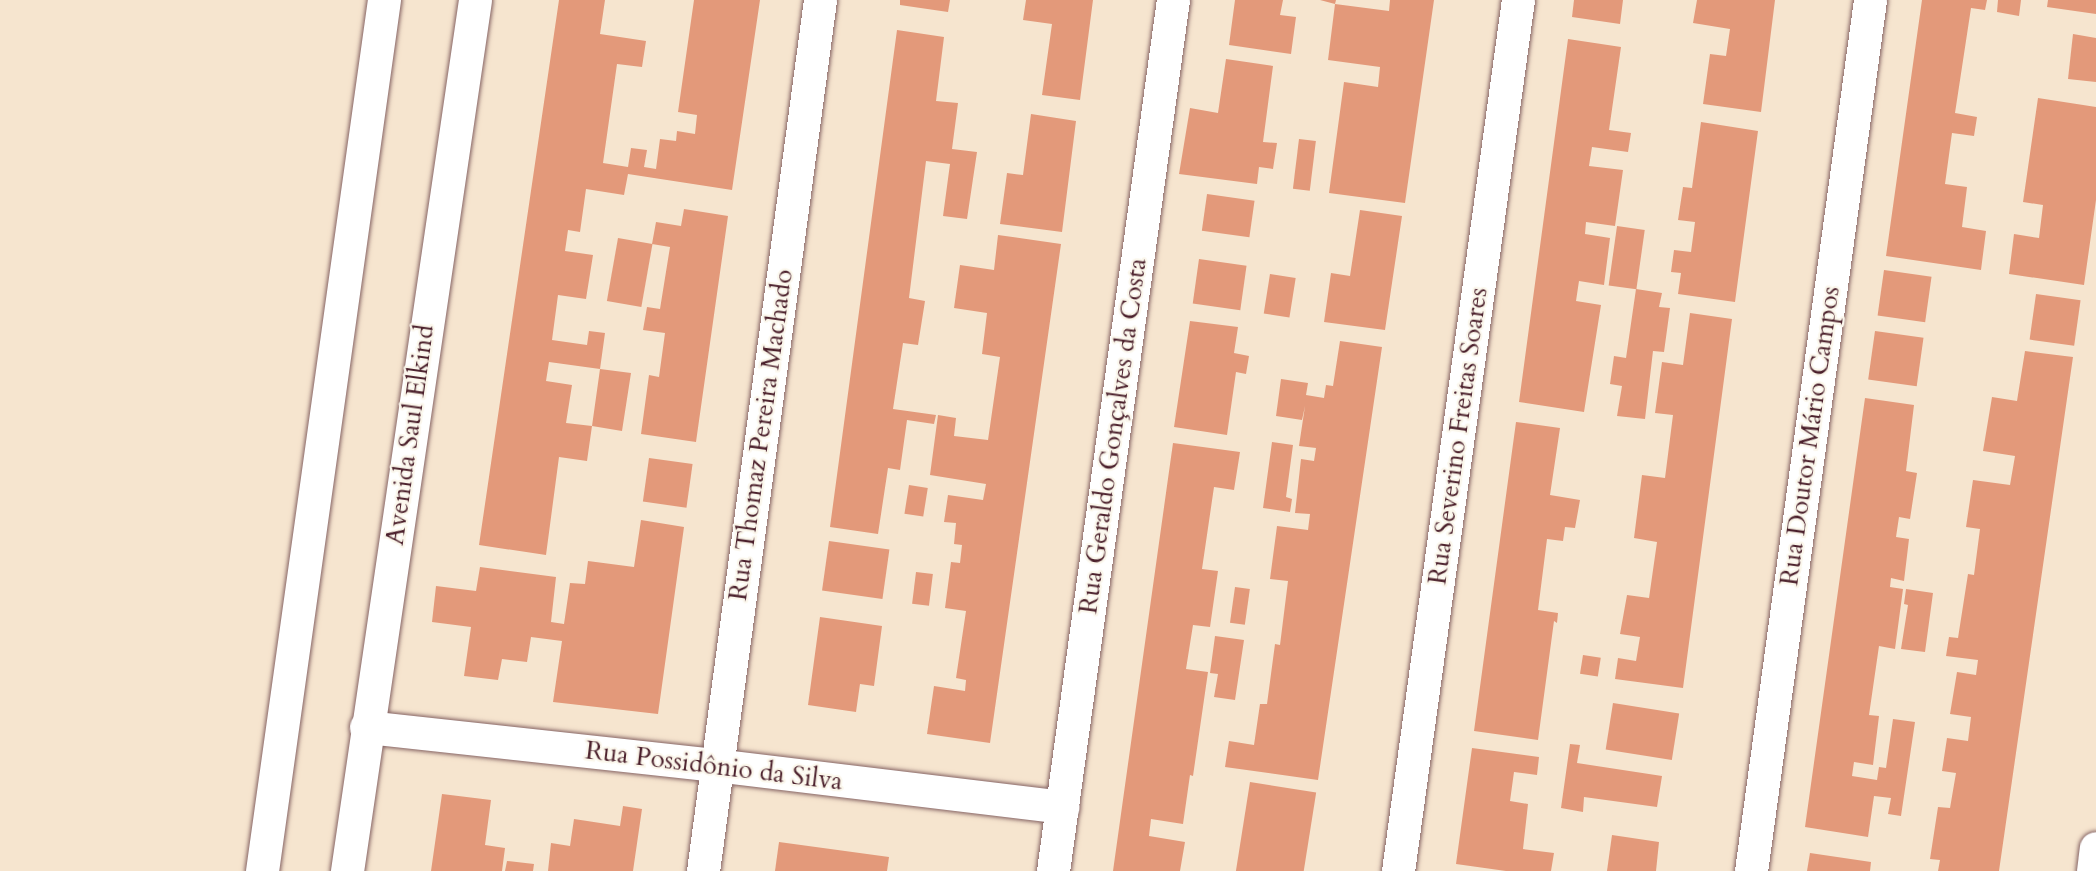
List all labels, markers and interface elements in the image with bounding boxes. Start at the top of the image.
street label: Rua Geraldo Gonçalves da Costa [1073,256,1153,616]
street label: Rua Thomaz Pereira Machado [722,267,800,603]
street label: Rua Doutor Mário Campos [1774,284,1846,588]
street label: Rua Severino Freitas Soares [1422,285,1494,587]
street label: Avenida Saul Elkind [379,323,441,547]
street label: Rua Possidônio da Silva [584,735,844,797]

